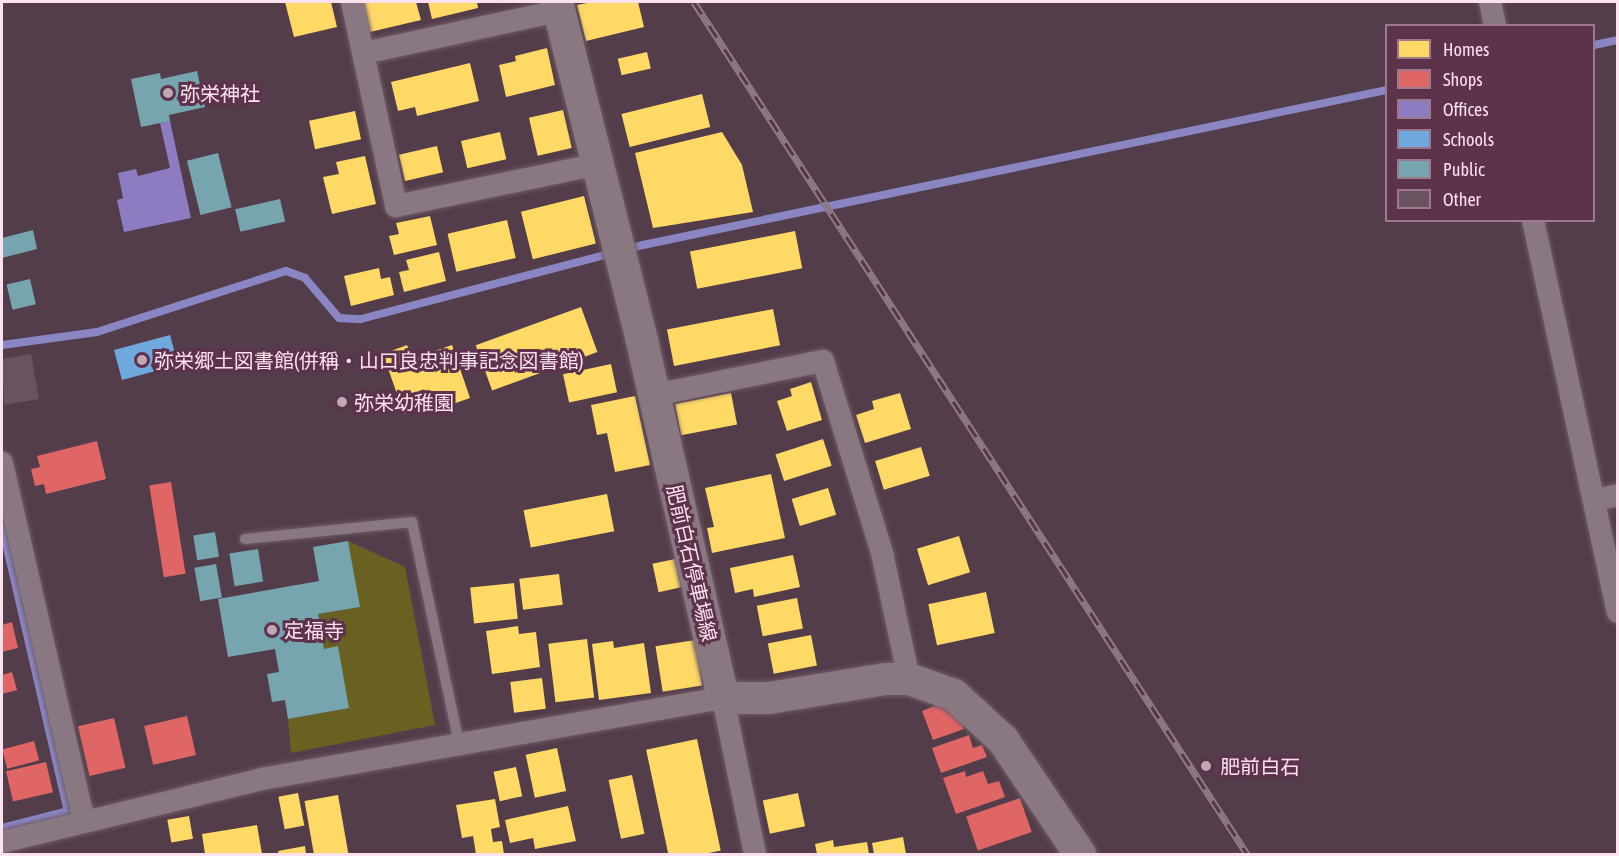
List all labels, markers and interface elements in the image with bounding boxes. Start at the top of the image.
legend [1385,24,1595,222]
text: Homes [1443,39,1489,60]
text: Shops [1443,69,1483,90]
place label: 弥栄神社 [180,81,260,105]
marker: 弥栄神社 [161,86,175,100]
text: Offices [1443,99,1489,120]
text: Schools [1443,129,1494,150]
text: Public [1443,159,1485,180]
text: Other [1443,189,1481,210]
place label: 弥栄郷土図書館(併稱・山口良忠判事記念図書館) [154,348,584,372]
marker: 弥栄郷土図書館(併稱・山口良忠判事記念図書館) [135,353,149,367]
place label: 弥栄幼稚園 [354,390,454,414]
marker: 弥栄幼稚園 [335,395,349,409]
street label: 肥前白石停車場線 [662,482,722,644]
place label: 定福寺 [284,618,344,642]
marker: 定福寺 [265,623,279,637]
place label: 肥前白石 [1220,754,1300,778]
marker: 肥前白石 [1197,757,1215,775]

